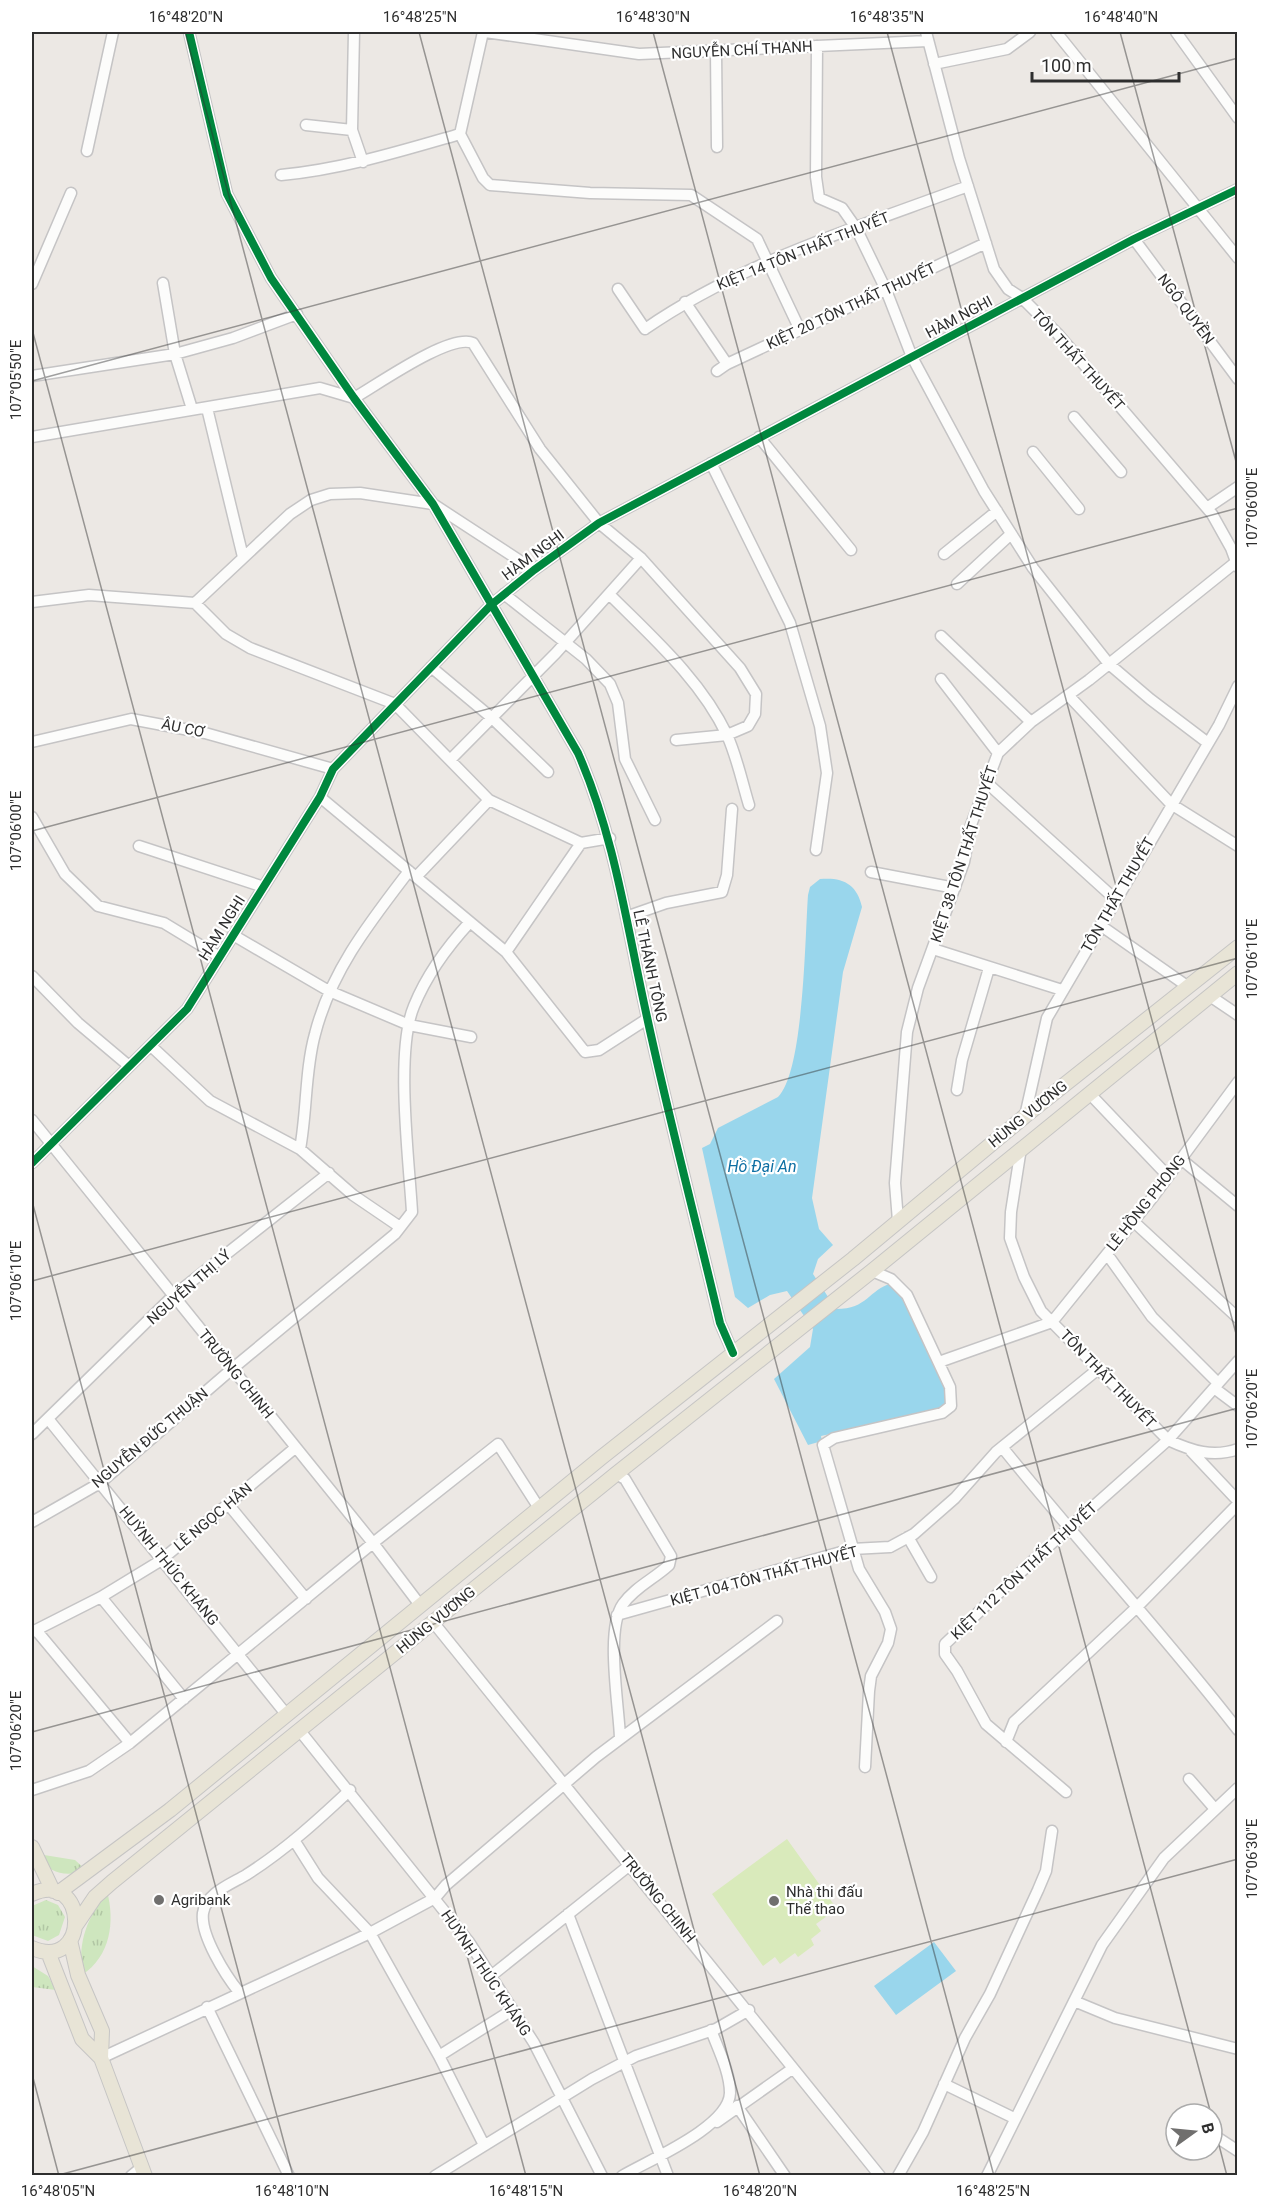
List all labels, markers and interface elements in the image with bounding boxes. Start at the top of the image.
text: 16°48'20"N [149,8,223,26]
text: 16°48'25"N [383,8,457,26]
text: 16°48'30"N [616,8,690,26]
text: 16°48'35"N [850,8,924,26]
text: 16°48'40"N [1084,8,1158,26]
street label: NGUYỄN CHÍ THANH [671,36,813,63]
scale bar [1032,45,1179,83]
text: 100 m [1041,55,1092,76]
street label: KIỆT 14 TÔN THẤT THUYẾT [714,207,892,294]
street label: KIỆT 20 TÔN THẤT THUYẾT [763,258,939,353]
street label: NGÔ QUYỀN [1154,270,1219,348]
street label: HÀM NGHI [922,292,996,342]
street label: TÔN THẤT THUYẾT [1028,305,1129,414]
text: 107°05'50"E [7,339,25,420]
text: 107°06'00"E [1243,467,1261,548]
street label: HÀM NGHI [498,526,568,584]
street label: ÂU CƠ [160,715,207,741]
street label: KIỆT 38 TÔN THẤT THUYẾT [926,763,1001,945]
text: 107°06'00"E [7,790,25,871]
street label: TÔN THẤT THUYẾT [1077,834,1158,956]
street label: HÀM NGHI [195,892,249,964]
street label: LÊ THÁNH TÔNG [629,908,671,1024]
text: 107°06'10"E [1243,918,1261,999]
street label: HÙNG VƯƠNG [985,1077,1071,1151]
street label: LÊ HỒNG PHONG [1102,1151,1189,1255]
water label: Hồ Đại An [727,1157,797,1176]
text: 107°06'10"E [7,1240,25,1321]
street label: NGUYỄN THỊ LÝ [143,1245,235,1328]
street label: TÔN THẤT THUYẾT [1056,1325,1160,1432]
street label: TRƯỜNG CHINH [195,1326,277,1422]
text: 107°06'20"E [1243,1368,1261,1449]
street label: NGUYỄN ĐỨC THUẬN [88,1383,212,1492]
street label: LÊ NGỌC HÂN [170,1479,256,1555]
street label: KIỆT 112 TÔN THẤT THUYẾT [947,1498,1101,1643]
street label: HUỲNH THÚC KHÁNG [115,1503,223,1629]
street label: KIỆT 104 TÔN THẤT THUYẾT [668,1541,860,1610]
street label: HÙNG VƯƠNG [393,1583,479,1657]
text: 107°06'20"E [7,1690,25,1771]
text: 107°06'30"E [1243,1818,1261,1899]
street label: TRƯỜNG CHINH [617,1850,699,1946]
place label: Nhà thi đấu Thể thao [786,1883,863,1918]
place label: Agribank [171,1891,231,1909]
marker: Agribank [152,1893,166,1907]
marker: Nhà thi đấu Thể thao [767,1894,781,1908]
street label: HUỲNH THÚC KHÁNG [437,1907,535,2039]
north arrow [1164,2102,1224,2162]
text: B [1198,2121,1219,2136]
text: 16°48'05"N [21,2182,95,2200]
text: 16°48'10"N [255,2182,329,2200]
text: 16°48'15"N [489,2182,563,2200]
text: 16°48'20"N [723,2182,797,2200]
text: 16°48'25"N [956,2182,1030,2200]

